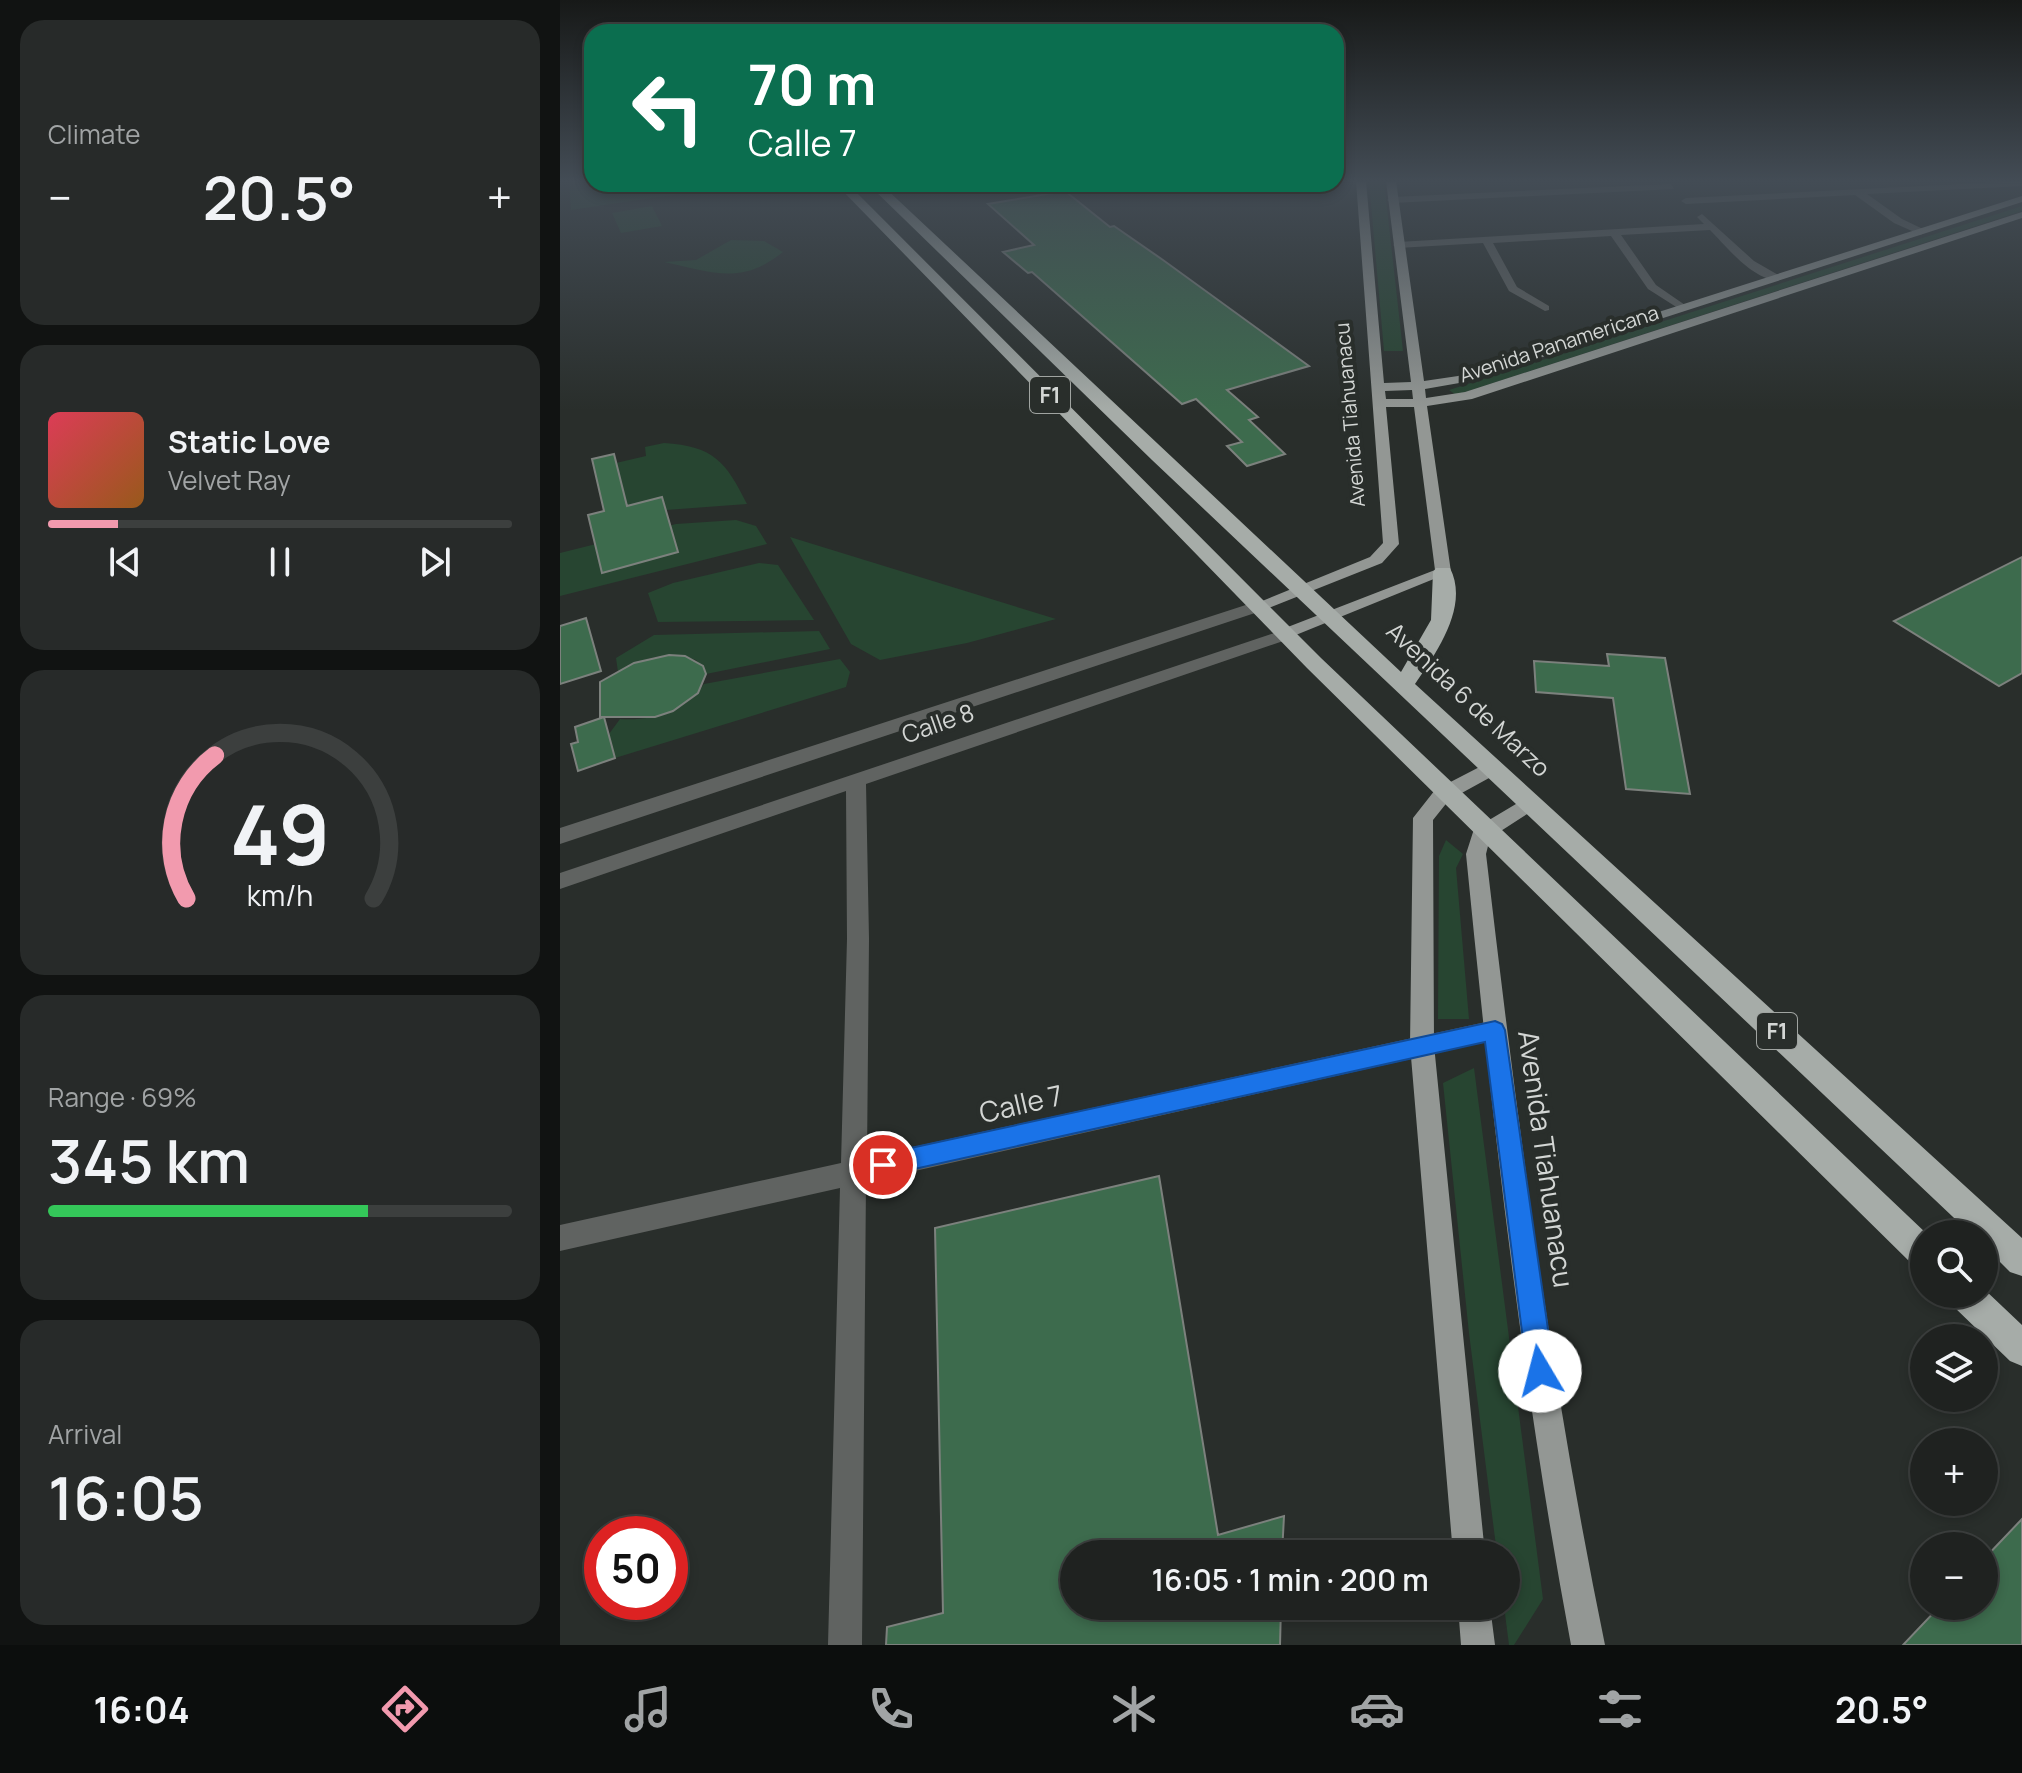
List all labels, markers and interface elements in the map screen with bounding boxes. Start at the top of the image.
text: 70 m [748,45,876,122]
icon: left [616,56,720,160]
text: Climate [48,116,140,152]
text: Calle 7 [748,118,857,167]
text: 20.5° [203,156,356,238]
text: − [48,167,72,227]
text: + [487,167,512,227]
street label: Avenida Panamericana [1456,299,1662,388]
street label: Avenida Tiahuanacu [1328,322,1371,508]
road number: F1 [1030,377,1070,413]
text: Static Love [168,421,331,462]
text: Velvet Ray [168,462,291,498]
icon: previous [103,540,147,584]
icon: pause [258,540,302,584]
icon: next [413,540,457,584]
street label: Avenida 6 de Marzo [1380,614,1558,783]
street label: Calle 8 [897,695,978,750]
text: 49 [230,775,330,889]
text: km/h [247,876,313,915]
road number: F1 [1757,1013,1797,1049]
street label: Avenida Tiahuanacu [1510,1028,1584,1290]
street label: Calle 7 [975,1075,1066,1131]
text: Range · 69% [48,1079,197,1115]
text: 345 km [48,1119,250,1201]
pin [849,1131,917,1199]
icon: arrive [861,1143,905,1187]
map controls [1910,1220,1998,1620]
button: search [1910,1220,1998,1308]
button: layers [1910,1324,1998,1412]
position arrow [1498,1329,1582,1413]
text: Arrival [48,1416,122,1452]
button: + [1910,1428,1998,1516]
text: 16:05 [48,1456,204,1538]
speed limit sign: 50 [584,1516,688,1620]
button: − [1910,1532,1998,1620]
text: 16:05 · 1 min · 200 m [1151,1559,1429,1600]
icon: directions [377,1681,433,1737]
icon: music [620,1681,676,1737]
icon: phone [863,1681,919,1737]
icon: climate [1106,1681,1162,1737]
icon: car [1349,1681,1405,1737]
icon: filters [1592,1681,1648,1737]
text: 16:04 [94,1685,190,1734]
text: 20.5° [1835,1685,1928,1734]

